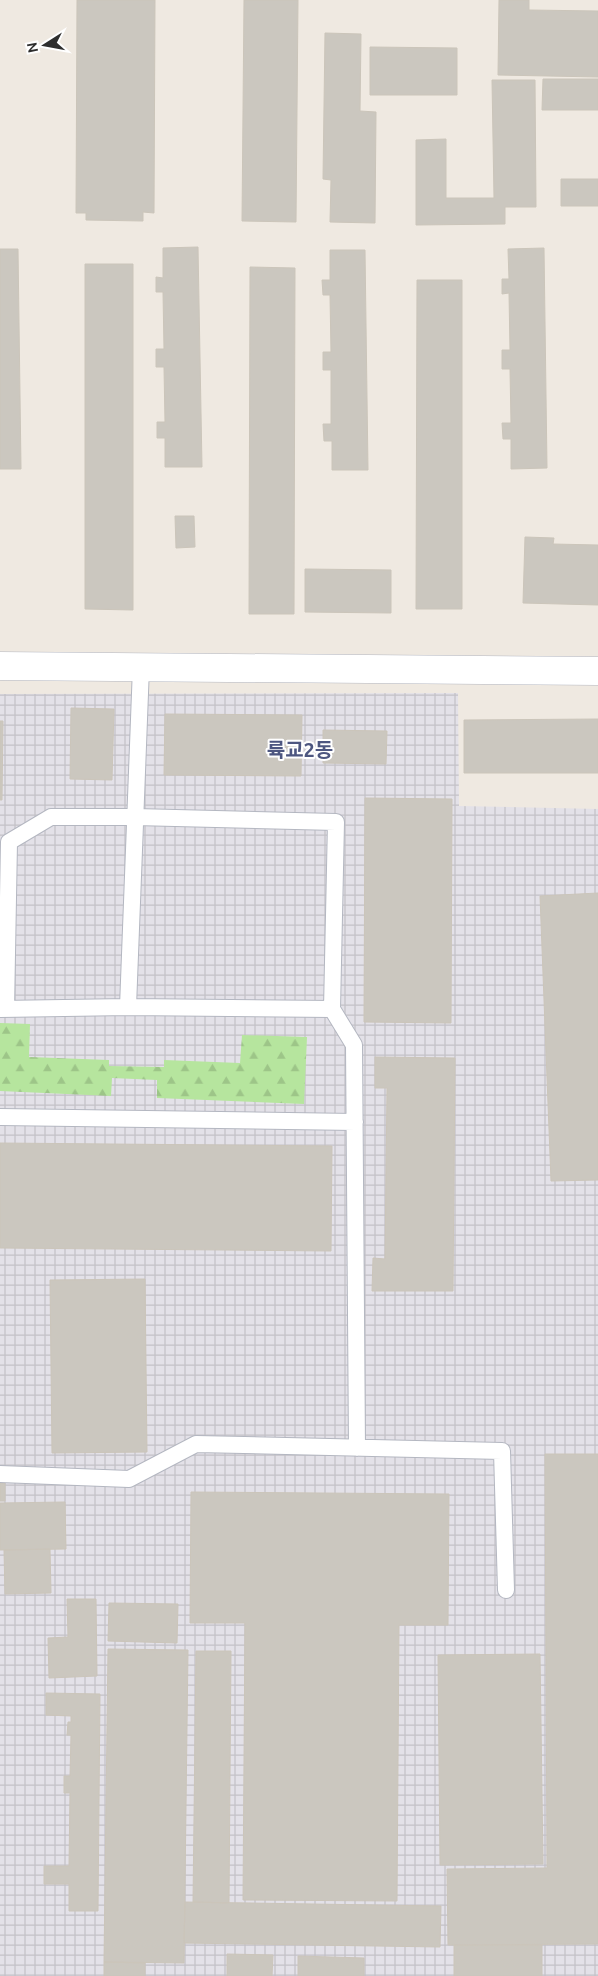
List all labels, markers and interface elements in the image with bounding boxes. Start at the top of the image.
north arrow [20,20,70,70]
text: N [23,41,41,54]
district label: 륙교2동 [267,738,333,761]

